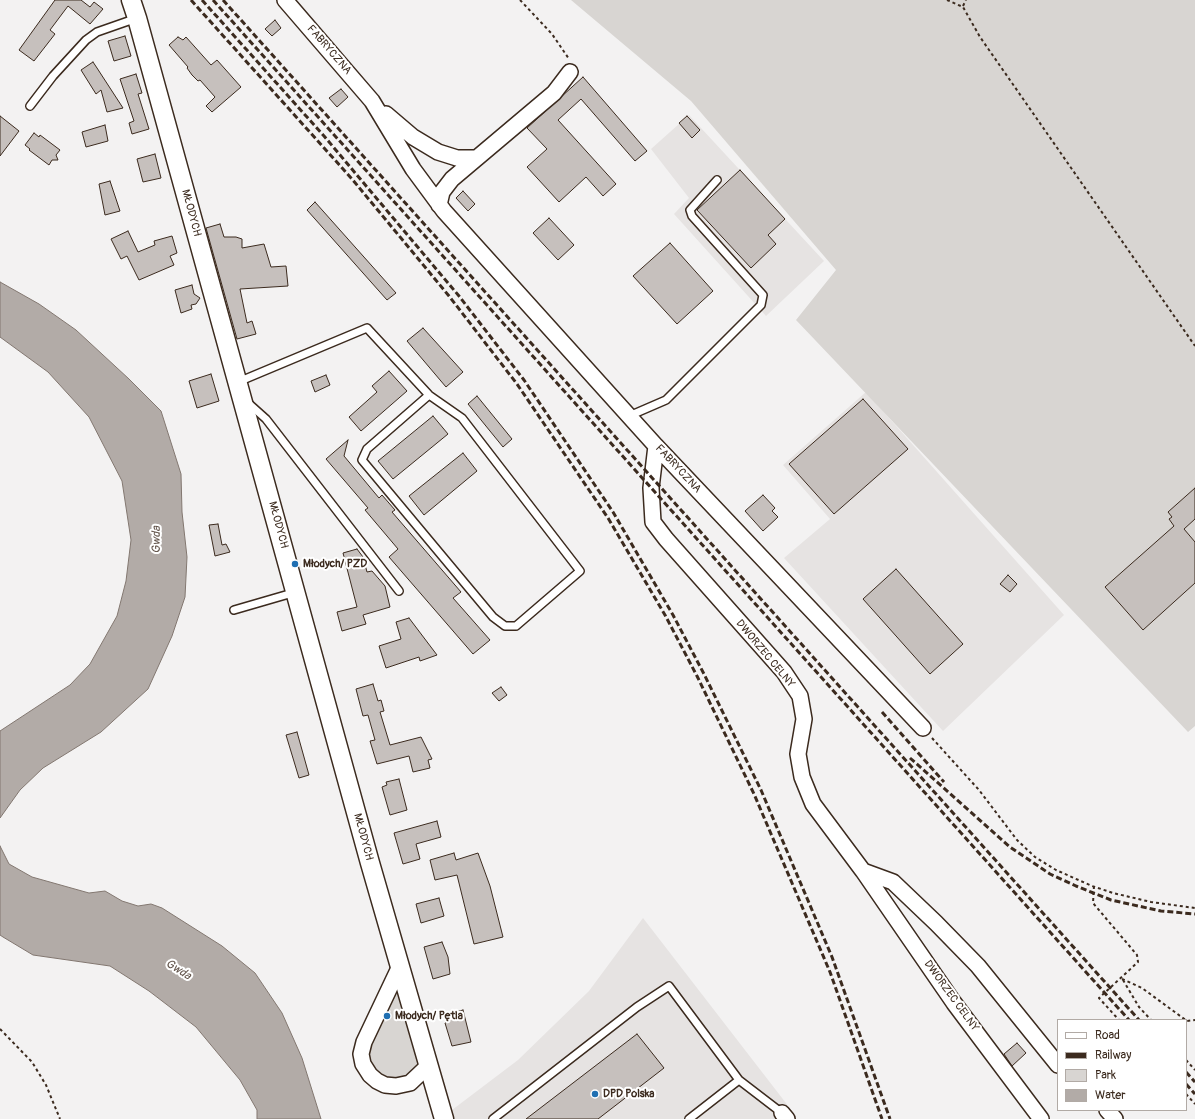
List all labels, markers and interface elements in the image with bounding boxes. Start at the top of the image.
street label: FABRYCZNA [304,23,354,77]
street label: MŁODYCH [178,188,204,238]
street label: FABRYCZNA [652,442,704,496]
street label: MŁODYCH [265,500,291,550]
water label: Gwda [150,526,164,554]
place label: Młodych/ PZD [303,557,367,571]
marker: Młodych/ PZD [290,559,300,569]
street label: DWORZEC CELNY [733,617,797,691]
street label: MŁODYCH [350,812,376,862]
water label: Gwda [163,957,193,983]
street label: DWORZEC CELNY [921,958,981,1034]
place label: Młodych/ Pętla [395,1009,463,1023]
marker: Młodych/ Pętla [382,1011,392,1021]
legend [1057,1019,1187,1111]
text: Road [1095,1028,1120,1043]
text: Railway [1095,1048,1131,1063]
text: Park [1095,1068,1116,1083]
place label: DPD Polska [603,1087,654,1101]
text: Water [1095,1088,1126,1103]
marker: DPD Polska [590,1089,600,1099]

